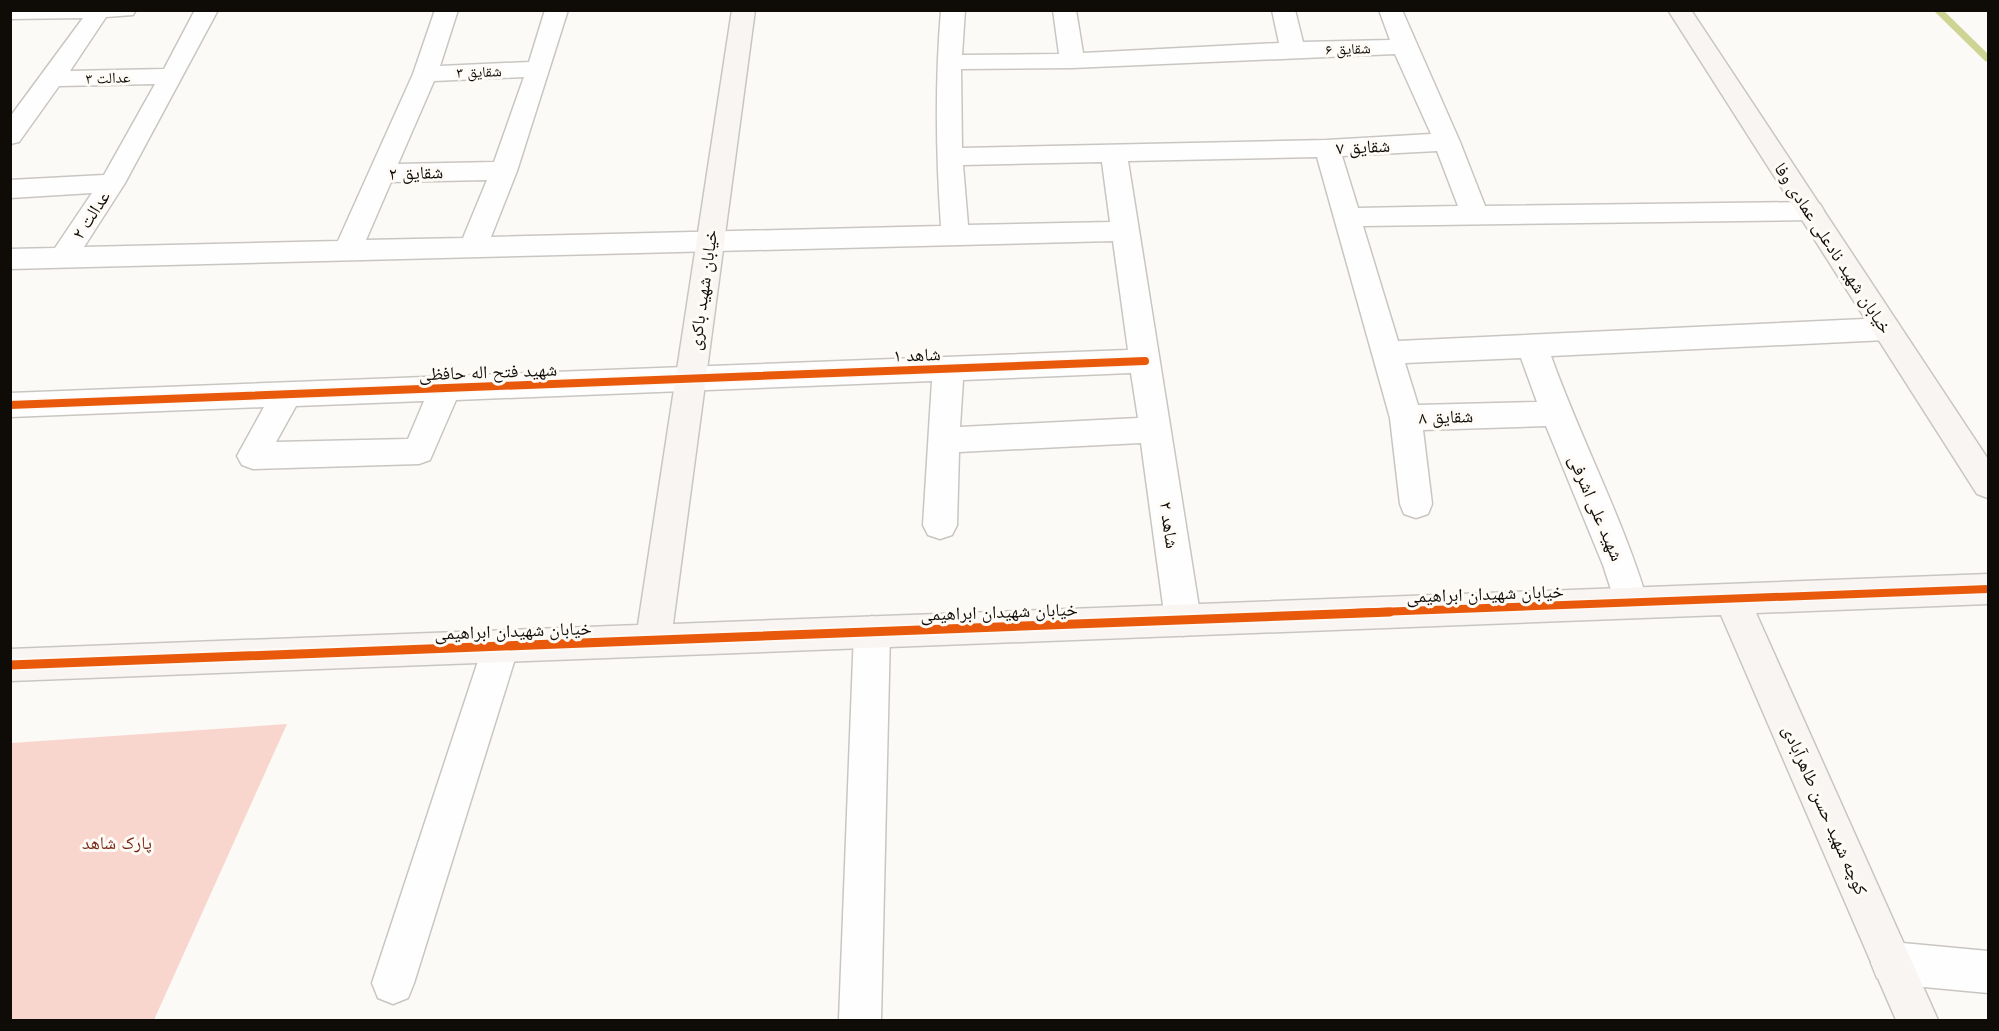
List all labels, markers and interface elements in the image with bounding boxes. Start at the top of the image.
street label: شقایق ۶ [1325,38,1371,60]
street label: شقایق ۳ [456,61,502,83]
street label: عدالت ۳ [85,67,131,88]
street label: شقایق ۷ [1335,135,1391,159]
street label: خیابان شهید نادعلی عمادی وفا [1769,158,1897,338]
street label: شقایق ۲ [389,161,443,185]
street label: عدالت ۲ [67,187,114,243]
street label: خیابان شهید باکری [684,228,722,352]
street label: شاهد ۱ [893,343,941,366]
street label: شهید فتح اله حافظی [418,359,558,386]
street label: شقایق ۸ [1419,405,1473,429]
street label: شهید علی اشرفی [1564,452,1628,564]
street label: شاهد ۲ [1156,500,1183,550]
street label: خیابان شهیدان ابراهیمی [1406,580,1564,608]
street label: خیابان شهیدان ابراهیمی [920,598,1078,626]
street label: خیابان شهیدان ابراهیمی [434,617,592,645]
street label: کوچه شهید حسن طاهرآبادی [1778,722,1873,899]
park label: پارک شاهد [82,832,152,854]

